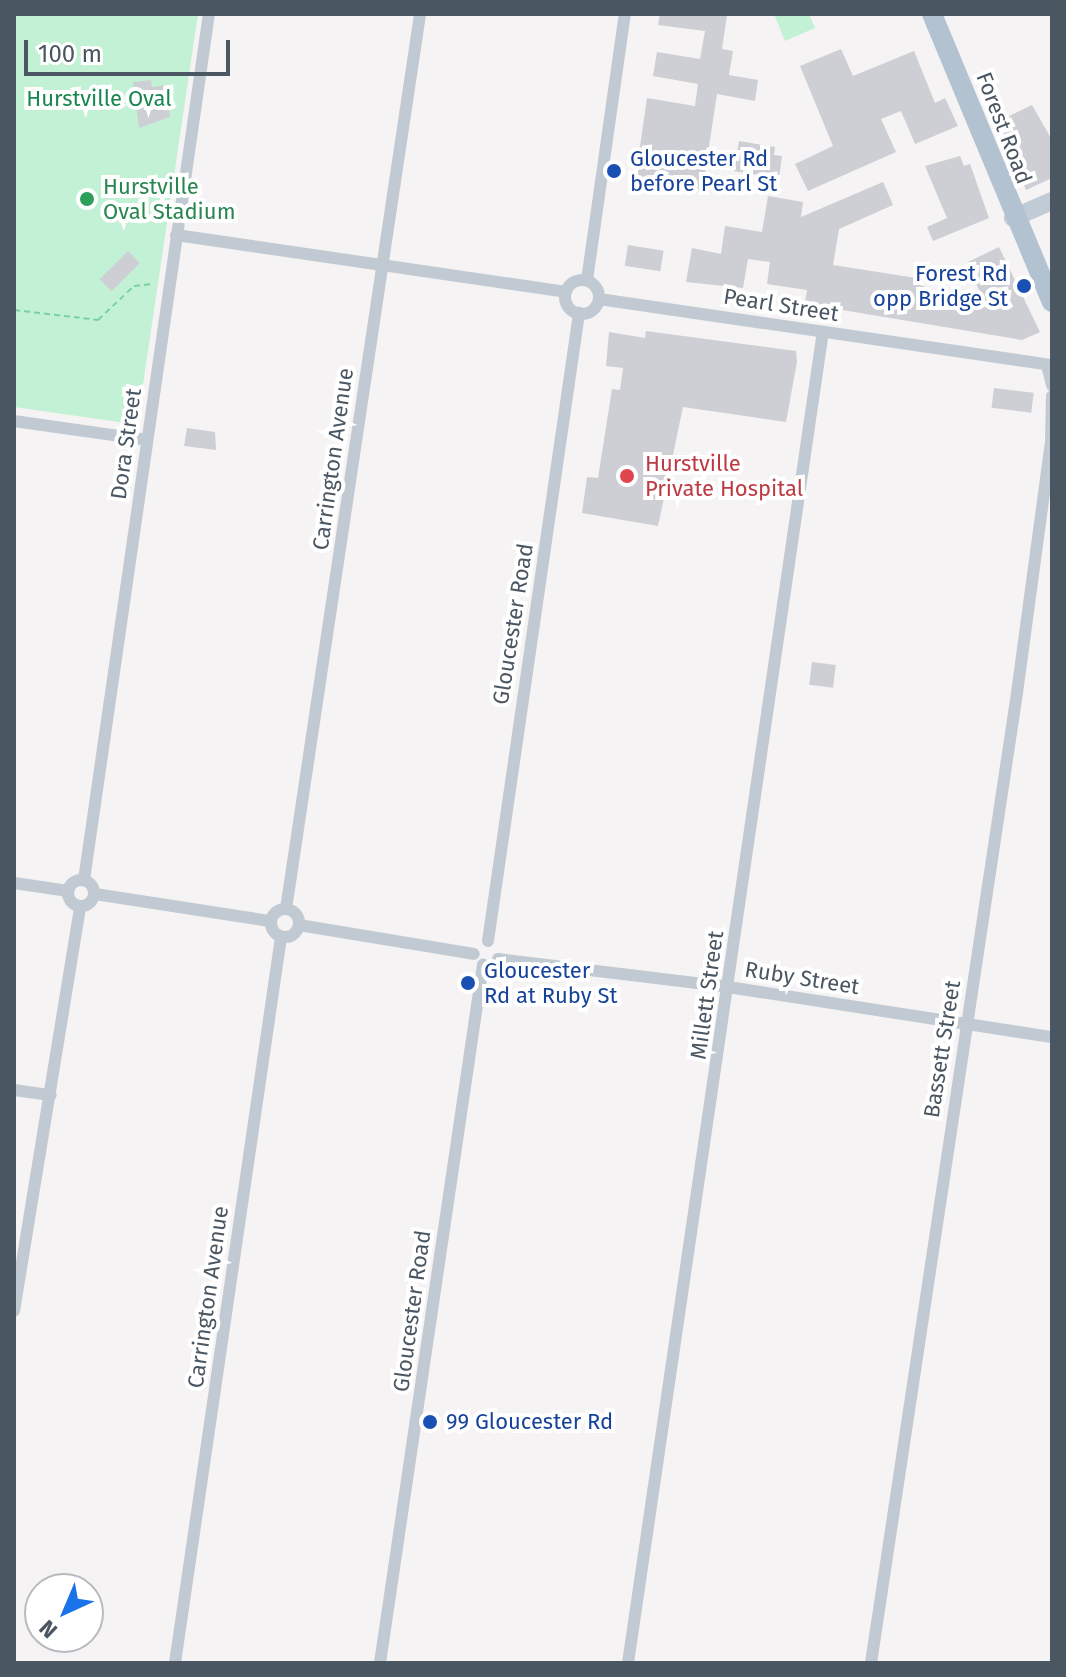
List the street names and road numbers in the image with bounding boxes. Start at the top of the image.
street label: Forest Road [971,68,1037,188]
street label: Pearl Street [721,283,841,327]
street label: Carrington Avenue [307,366,359,552]
street label: Dora Street [105,387,147,501]
street label: Gloucester Road [487,542,539,706]
street label: Millett Street [685,929,729,1061]
street label: Ruby Street [743,956,861,1000]
street label: Bassett Street [918,978,966,1120]
street label: Carrington Avenue [182,1204,234,1390]
street label: Gloucester Road [388,1229,436,1393]

